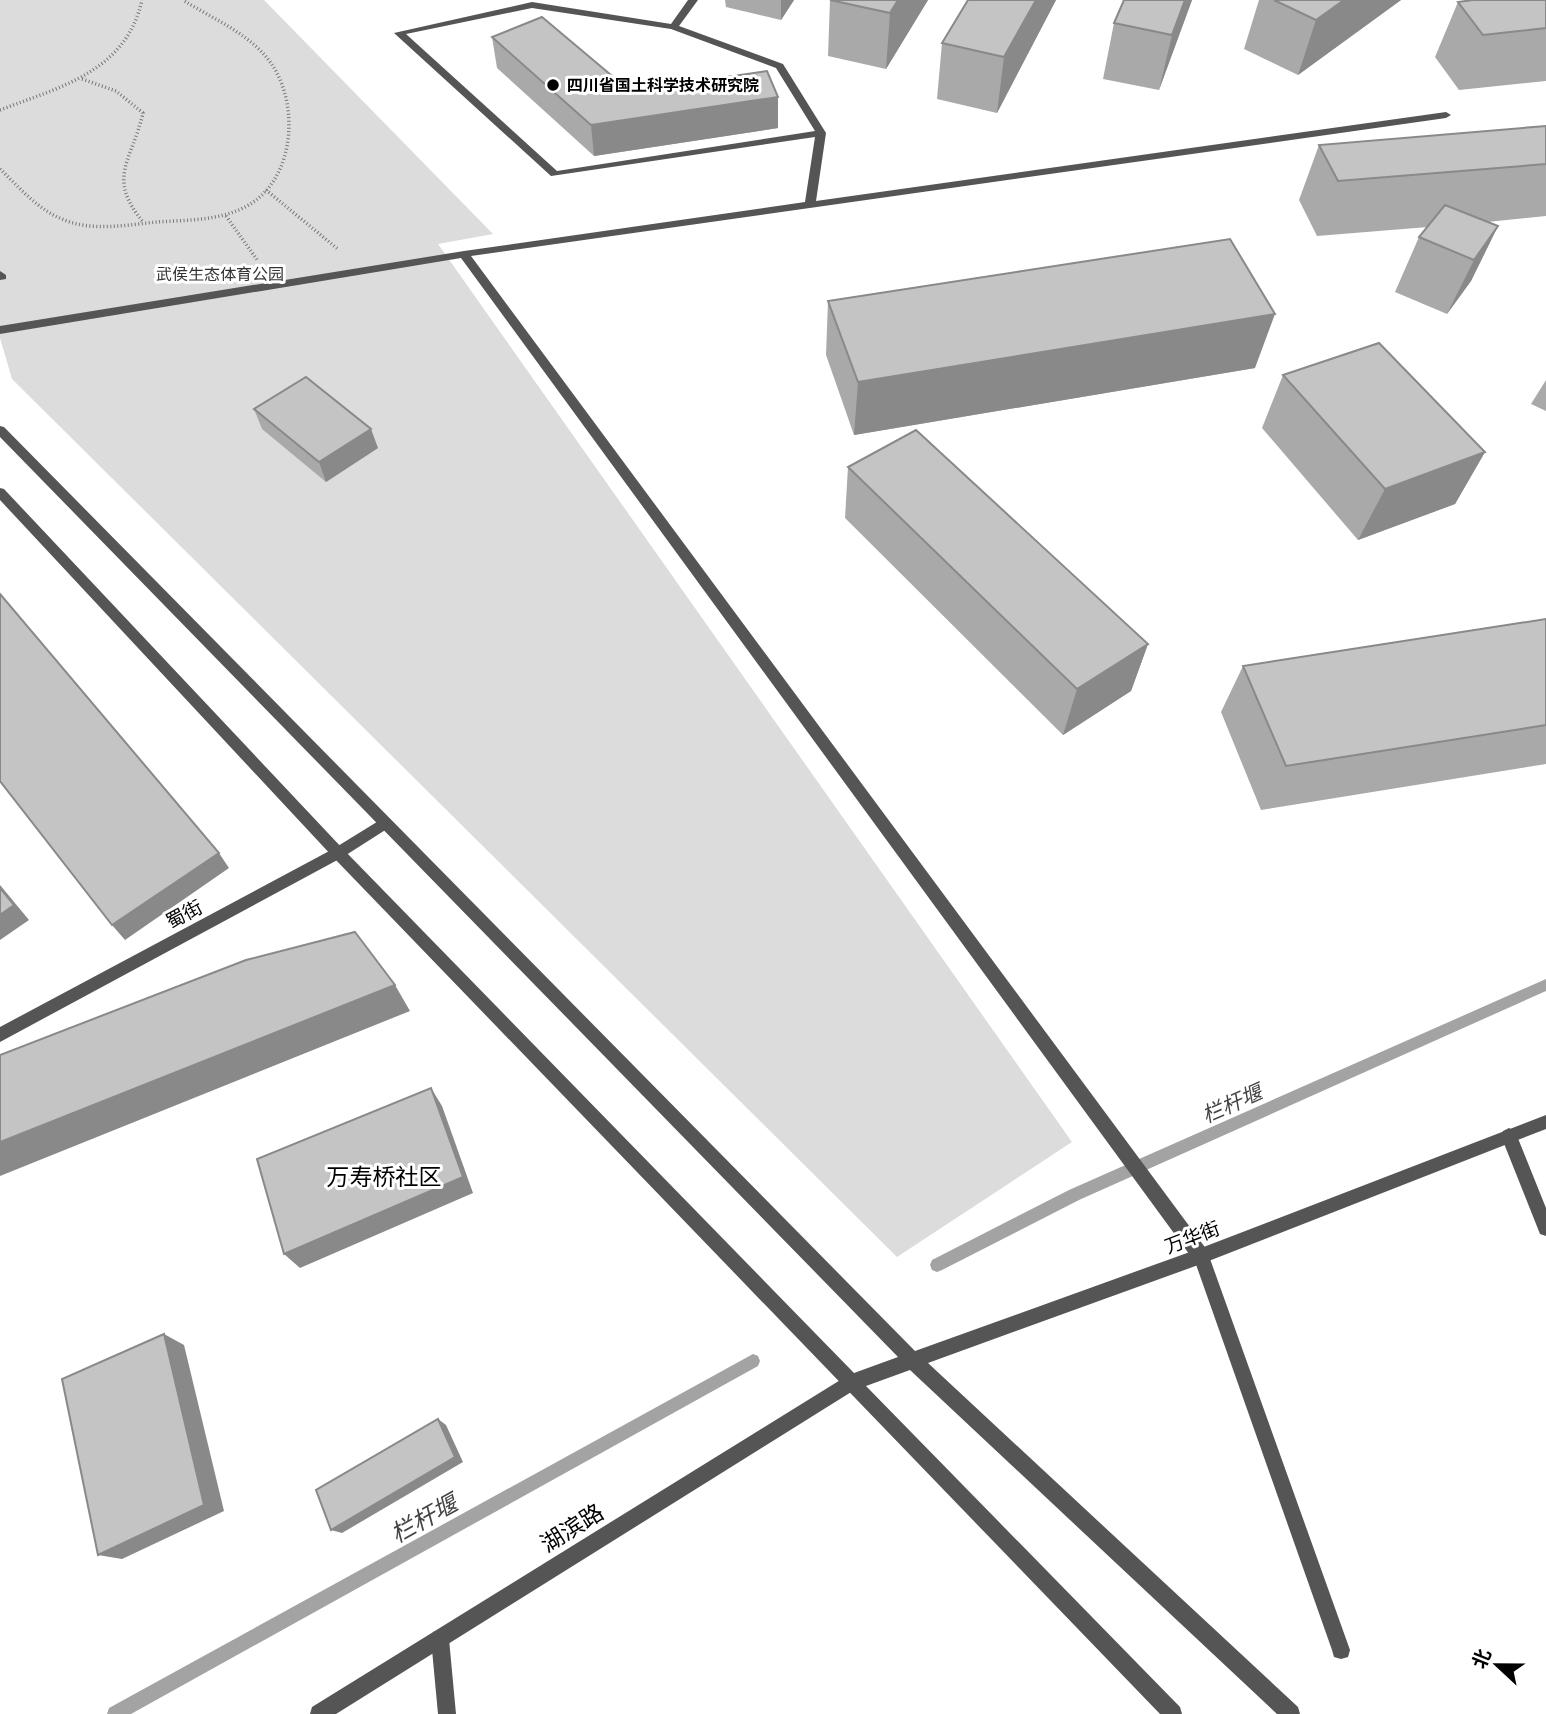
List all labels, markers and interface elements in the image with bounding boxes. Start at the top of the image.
place label: 四川省国土科学技术研究院 [567,76,759,95]
marker: 四川省国土科学技术研究院 [545,77,561,93]
park label: 武侯生态体育公园 [156,265,284,284]
street label: 蜀街 [162,895,206,934]
water label: 栏杆堰 [1198,1078,1269,1129]
district label: 万寿桥社区 [327,1163,442,1191]
street label: 万华街 [1161,1217,1223,1258]
water label: 栏杆堰 [386,1487,466,1549]
street label: 湖滨路 [535,1498,609,1558]
north arrow [1462,1630,1532,1700]
text: 北 [1467,1646,1496,1672]

